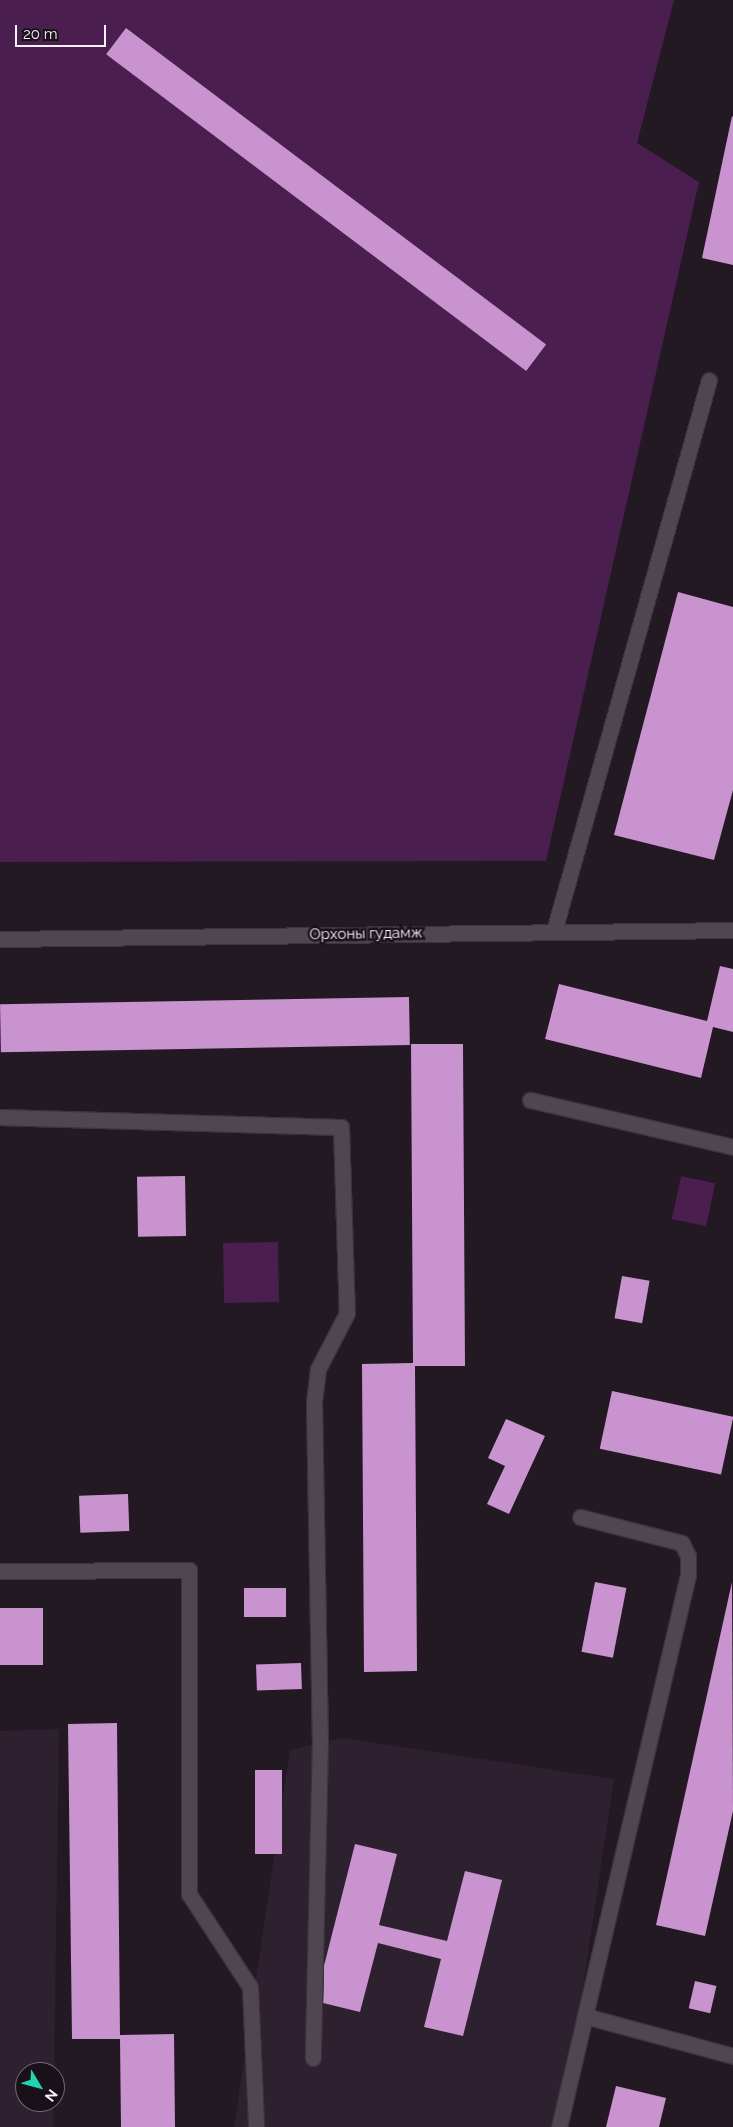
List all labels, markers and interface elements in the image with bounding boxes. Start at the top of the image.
scale bar [18,15,109,47]
text: 20 m [23,25,58,43]
street label: Орхоны гудамж [309,924,423,944]
north arrow [15,2062,65,2112]
text: N [42,2086,61,2105]

